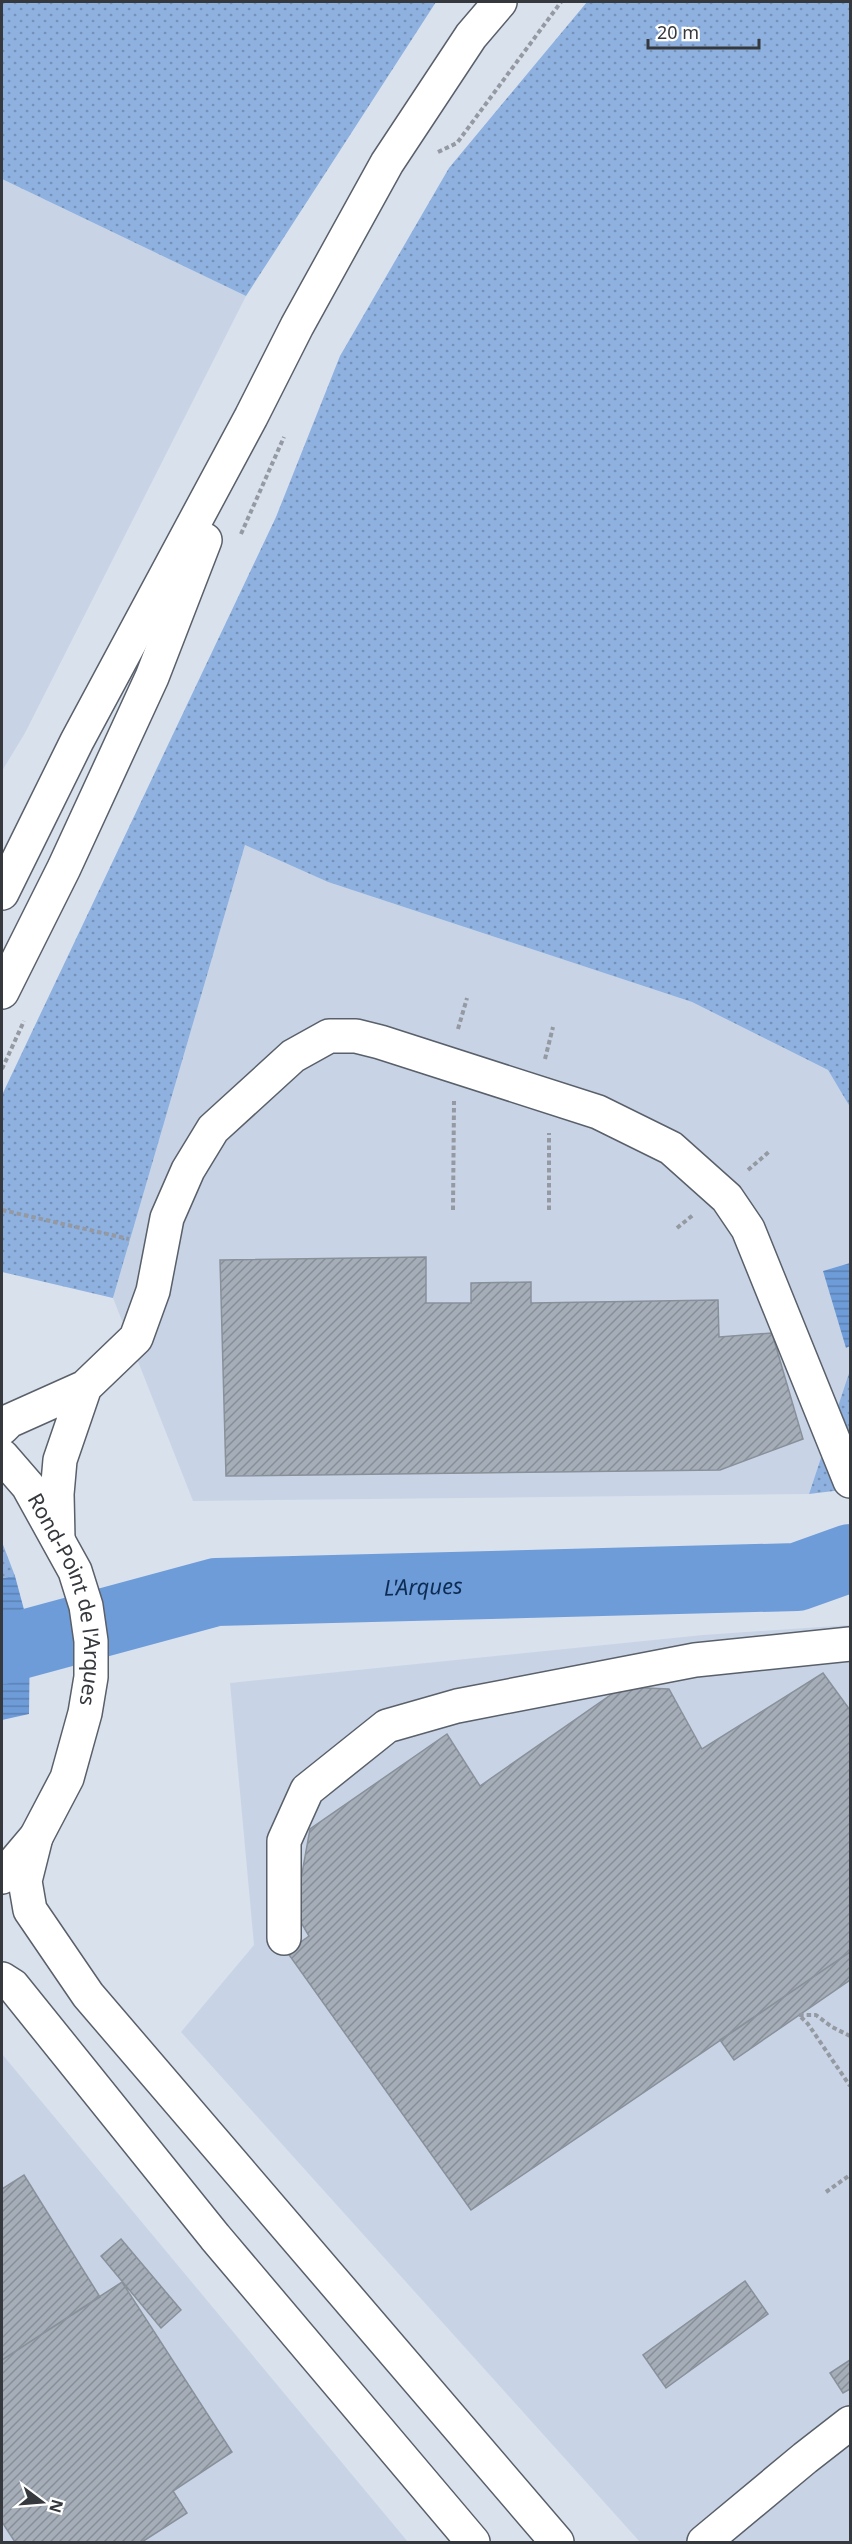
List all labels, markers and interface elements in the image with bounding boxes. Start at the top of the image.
scale bar [648,12,759,50]
text: 20 m [657,20,699,44]
street label: Rond-Point de l'Arques [22,1488,107,1708]
water label: L'Arques [383,1570,463,1602]
north arrow [12,2472,72,2532]
text: N [44,2497,69,2515]

